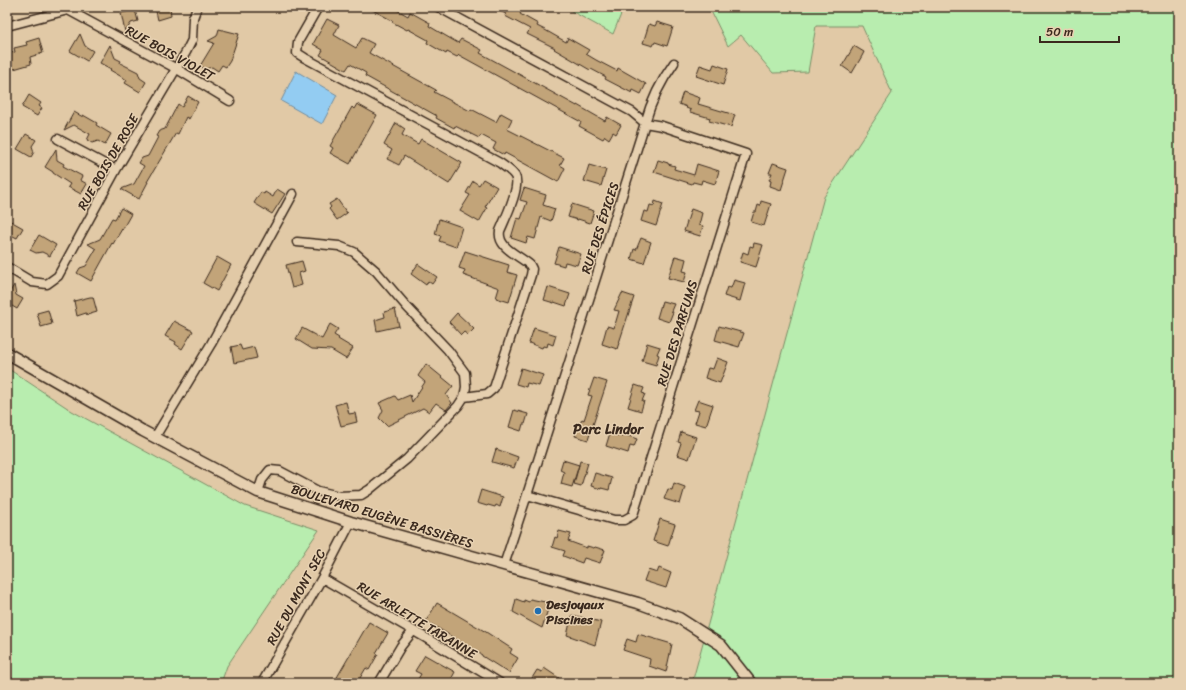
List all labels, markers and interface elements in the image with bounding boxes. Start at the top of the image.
scale bar [1040,18,1119,44]
street label: RUE BOIS VIOLET [121,19,220,88]
text: 50 m [1046,21,1073,43]
street label: RUE BOIS DE ROSE [71,109,145,215]
street label: RUE DES ÉPICES [574,179,626,277]
street label: RUE DES PARFUMS [650,277,704,389]
district label: Parc Lindor [573,417,644,442]
street label: BOULEVARD EUGÈNE BASSIÈRES [288,477,476,555]
street label: RUE DU MONT SEC [260,545,332,649]
street label: RUE ARLETTE TARANNE [353,575,482,665]
place label: Desjoyaux Piscines [546,593,604,631]
marker: Desjoyaux Piscines [533,606,543,616]

